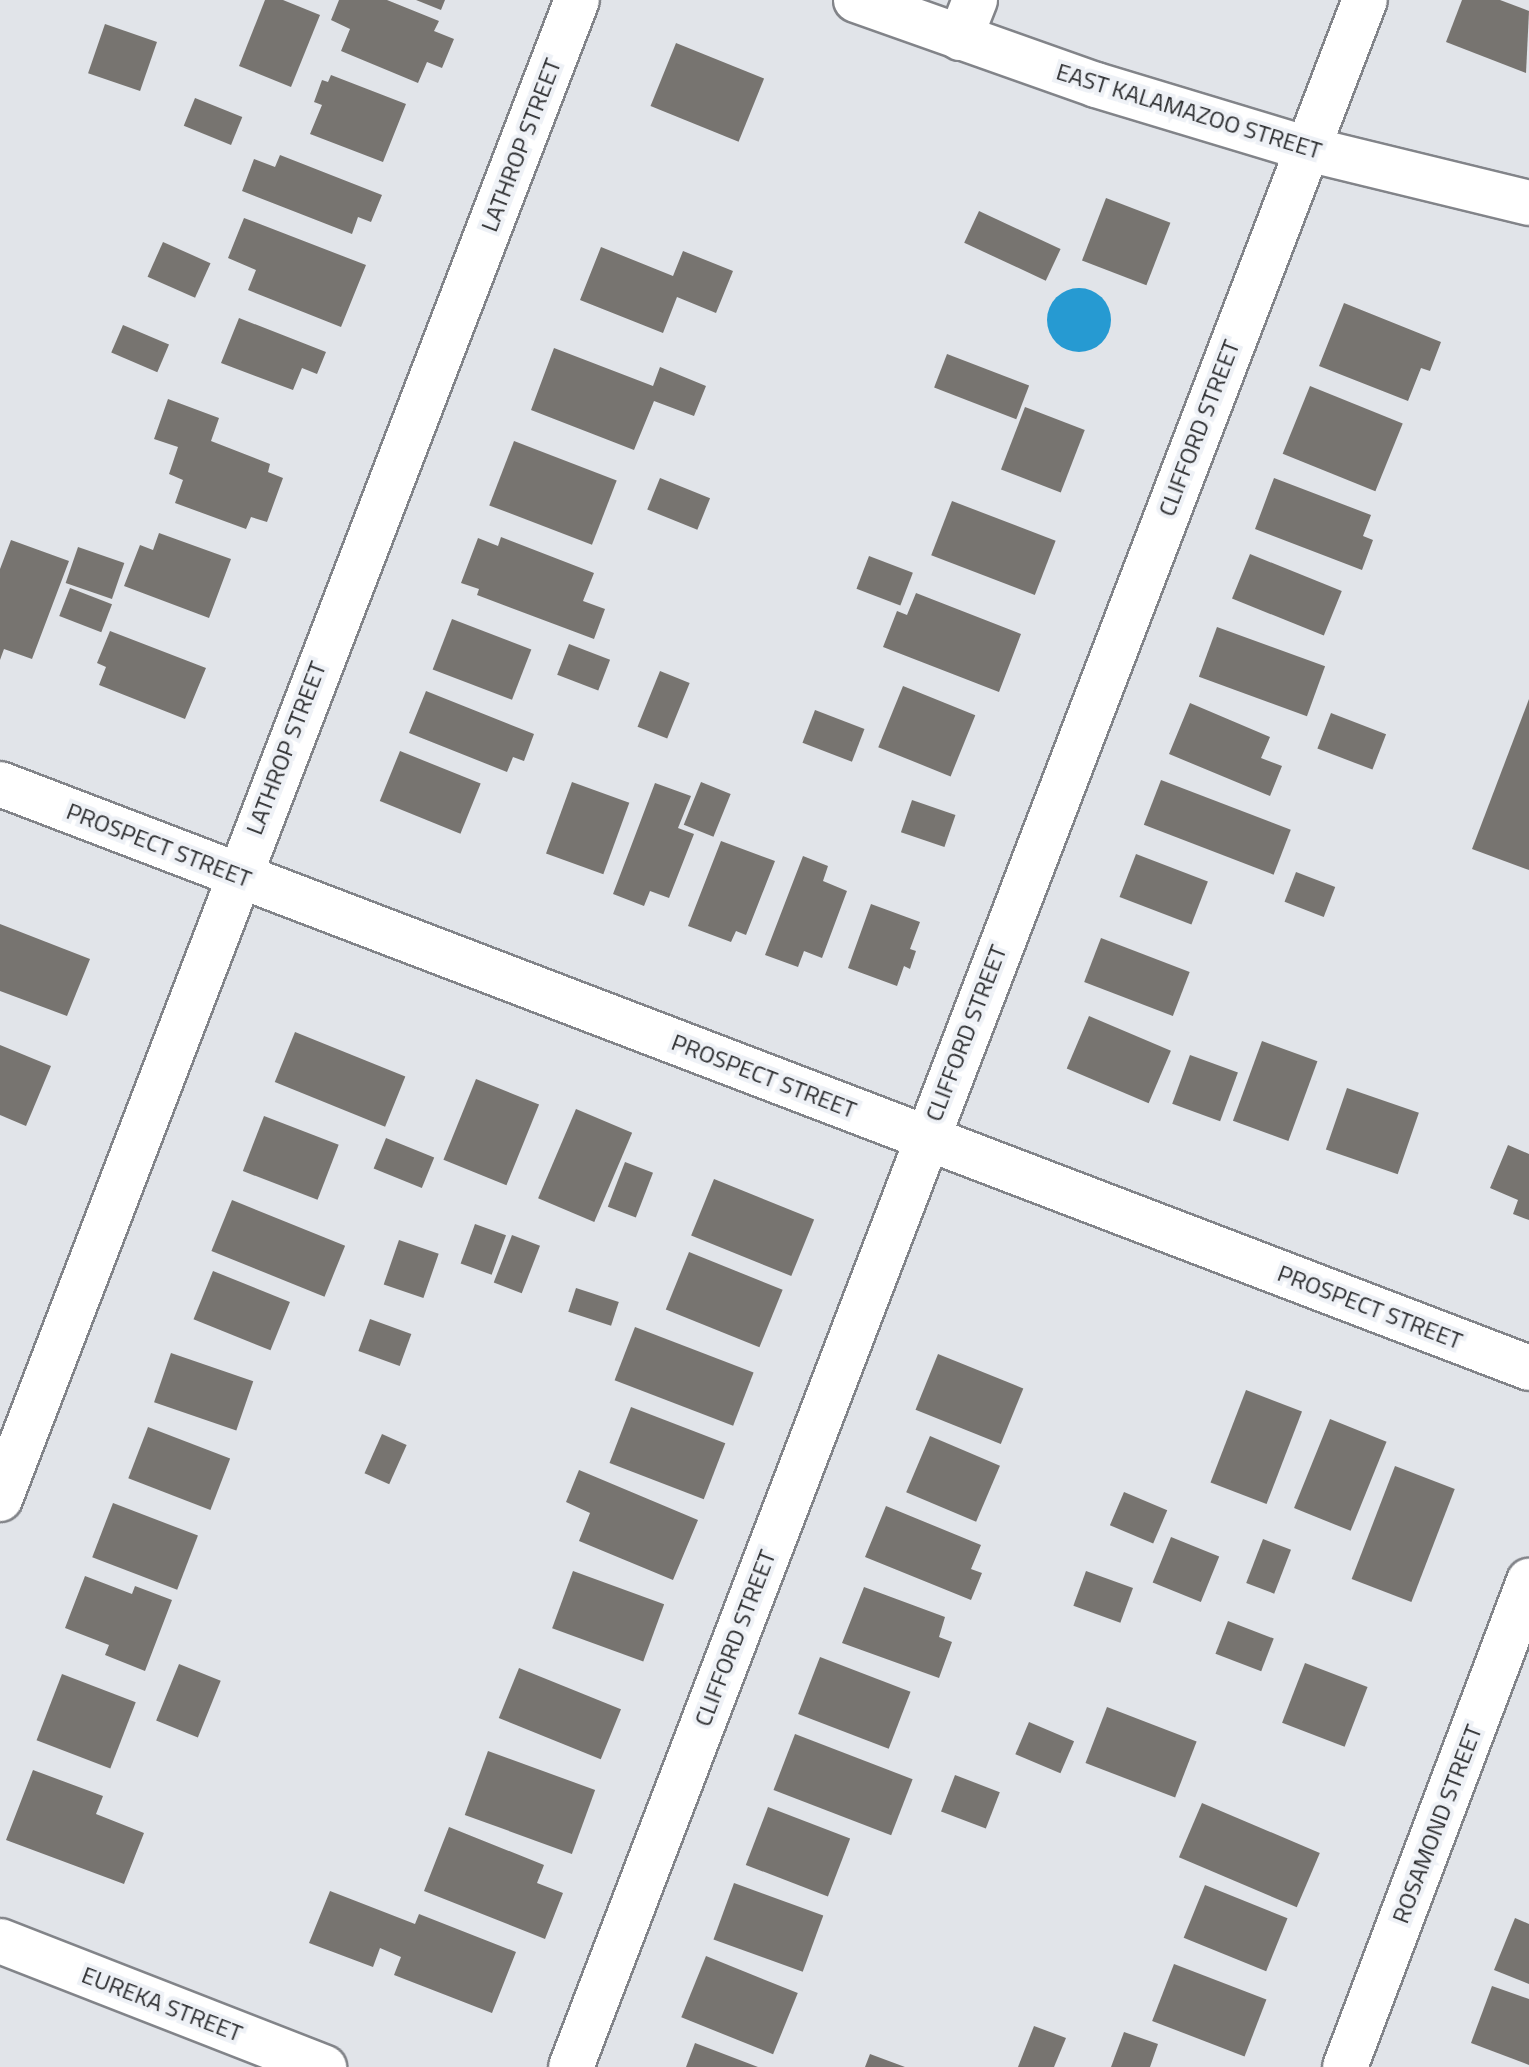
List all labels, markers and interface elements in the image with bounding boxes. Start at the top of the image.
street label: LATHROP STREET [475,54,567,236]
street label: EAST KALAMAZOO STREET [1053,57,1325,165]
street label: CLIFFORD STREET [1152,336,1246,520]
street label: LATHROP STREET [240,657,332,839]
street label: PROSPECT STREET [62,796,256,894]
street label: CLIFFORD STREET [919,941,1013,1125]
street label: PROSPECT STREET [667,1027,861,1125]
street label: PROSPECT STREET [1273,1258,1467,1356]
street label: CLIFFORD STREET [688,1546,782,1730]
street label: ROSAMOND STREET [1386,1721,1488,1927]
street label: EUREKA STREET [78,1960,246,2048]

